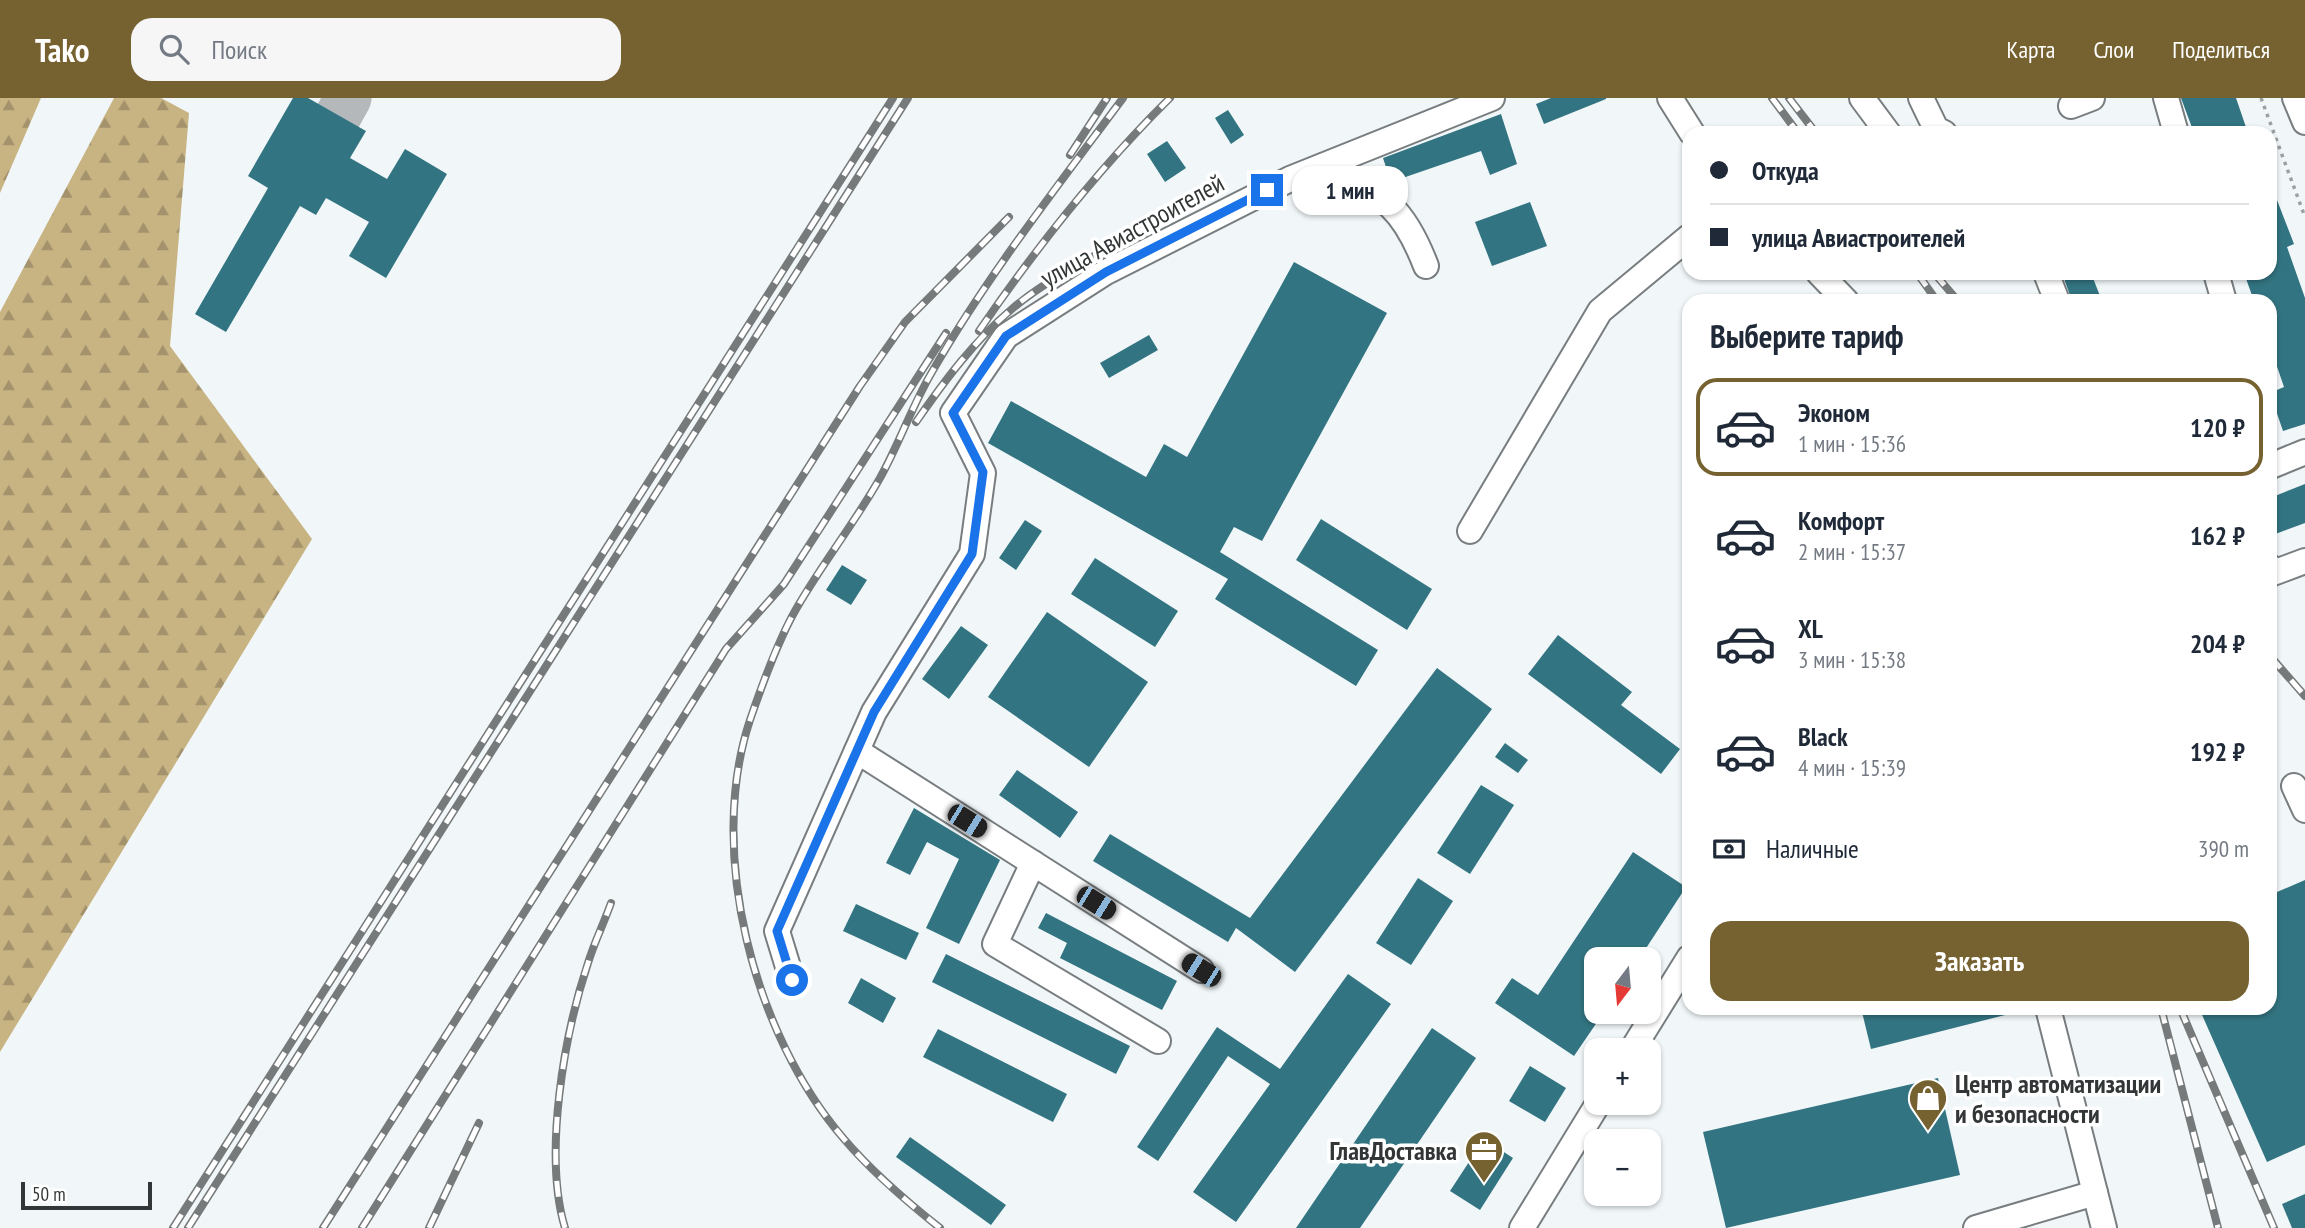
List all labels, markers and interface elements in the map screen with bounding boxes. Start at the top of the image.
search box [131,18,621,81]
text: Tako [35,28,89,71]
icon: search [155,30,193,68]
text: Поиск [211,33,267,66]
text: Карта [2007,34,2055,65]
text: Слои [2093,34,2134,65]
text: Поделиться [2172,34,2270,65]
text: Откуда [1752,154,1819,187]
street label: улица Авиастроителей [1034,166,1230,294]
callout: 1 мин [1292,166,1407,214]
route end [1251,174,1283,206]
text: 1 мин [1325,176,1375,205]
text: улица Авиастроителей [1752,221,1965,254]
text: Выберите тариф [1710,315,1904,357]
icon: car [1714,396,1777,459]
text: Эконом [1798,396,1870,429]
text: 120 ₽ [2190,411,2245,444]
text: 1 мин · 15:36 [1798,429,1906,458]
icon: car [1714,504,1777,567]
text: Комфорт [1798,504,1884,537]
text: 162 ₽ [2190,519,2245,552]
text: 2 мин · 15:37 [1798,537,1906,566]
icon: car [1714,612,1777,675]
text: XL [1798,612,1823,645]
text: 204 ₽ [2190,627,2245,660]
text: 3 мин · 15:38 [1798,645,1906,674]
icon: car [1714,720,1777,783]
text: Black [1798,720,1848,753]
text: 192 ₽ [2190,735,2245,768]
text: 4 мин · 15:39 [1798,753,1906,782]
car [944,801,991,841]
icon: cash [1710,830,1748,868]
text: Наличные [1766,832,1859,865]
text: 390 m [2198,834,2249,863]
car [1073,883,1120,923]
button: Заказать [1710,921,2249,1001]
north arrow [1584,947,1661,1024]
map controls [1584,947,1661,1206]
car [1178,950,1225,990]
route start [776,964,808,996]
button: + [1584,1038,1661,1115]
place label: Центр автоматизации и безопасности [1955,1067,2161,1130]
shop icon: Центр автоматизации и безопасности [1907,1077,1949,1132]
office icon: ГлавДоставка [1463,1129,1505,1184]
button: − [1584,1129,1661,1206]
place label: ГлавДоставка [1329,1134,1457,1167]
scale bar [21,1179,152,1211]
text: 50 m [32,1182,66,1206]

